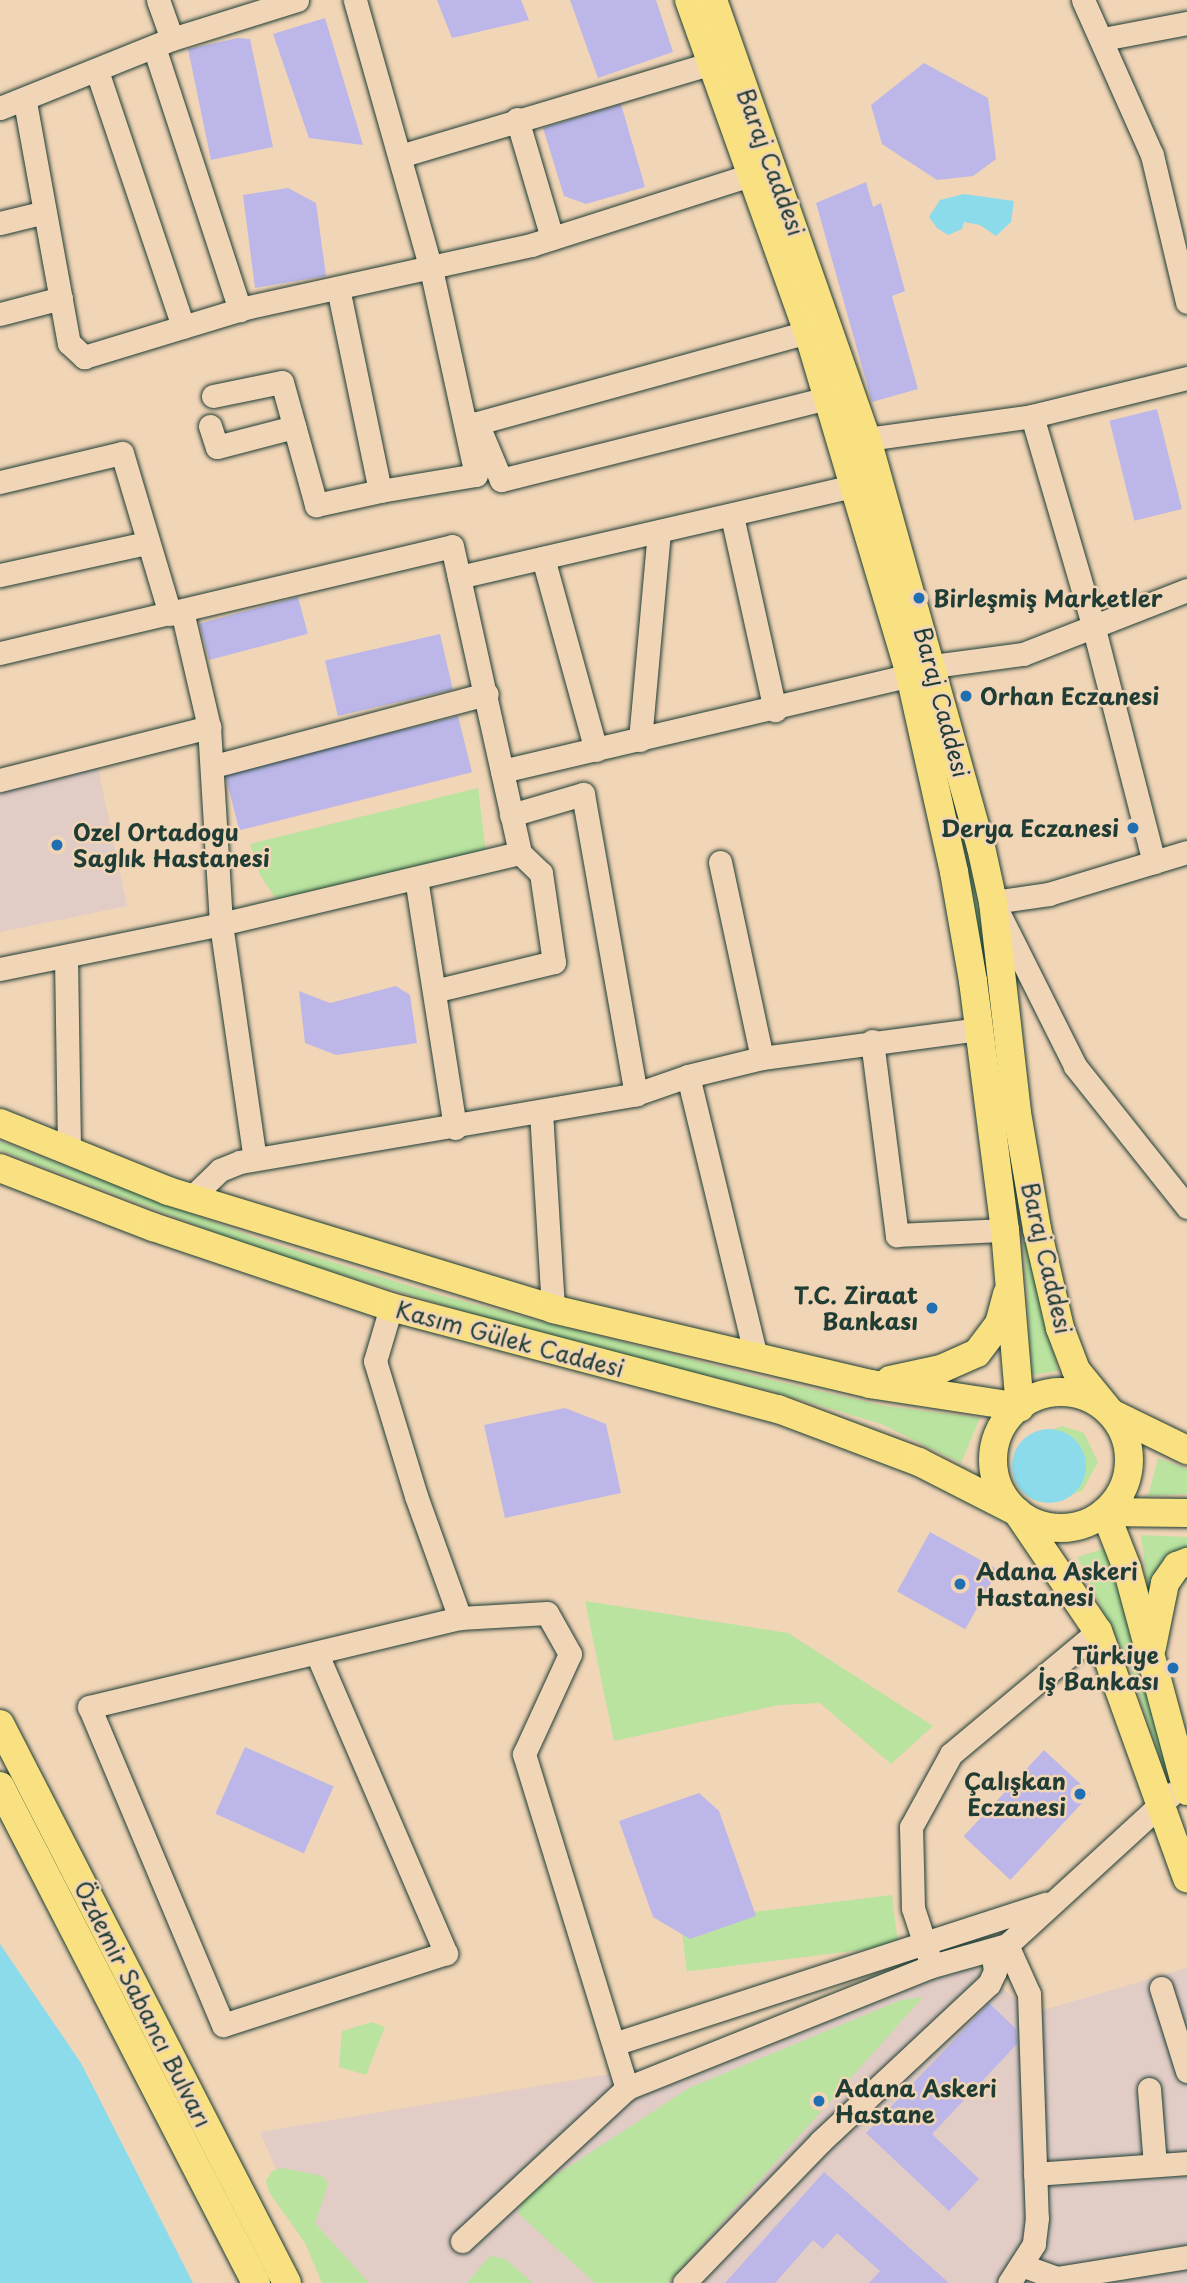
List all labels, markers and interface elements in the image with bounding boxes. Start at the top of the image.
street label: Baraj Caddesi [732,85,810,239]
place label: Birleşmiş Marketler [933,584,1165,612]
marker: Birleşmiş Marketler [911,590,927,606]
street label: Baraj Caddesi [909,624,975,780]
place label: Orhan Eczanesi [980,682,1159,710]
marker: Orhan Eczanesi [958,688,974,704]
place label: Derya Eczanesi [940,814,1119,842]
place label: Ozel Ortadogu Saglık Hastanesi [73,818,273,872]
marker: Derya Eczanesi [1125,820,1141,836]
marker: Ozel Ortadogu Saglık Hastanesi [47,835,67,855]
street label: Baraj Caddesi [1016,1180,1078,1336]
place label: T.C. Ziraat Bankası [793,1281,918,1335]
street label: Kasım Gülek Caddesi [393,1295,627,1383]
marker: T.C. Ziraat Bankası [924,1300,940,1316]
place label: Adana Askeri Hastanesi [976,1557,1138,1611]
marker: Adana Askeri Hastanesi [950,1574,970,1594]
place label: Türkiye İş Bankası [1037,1641,1159,1695]
marker: Türkiye İş Bankası [1165,1660,1181,1676]
place label: Çalışkan Eczanesi [964,1767,1066,1821]
marker: Çalışkan Eczanesi [1072,1786,1088,1802]
street label: Özdemir Sabancı Bulvarı [68,1875,218,2133]
place label: Adana Askeri Hastane [835,2074,997,2128]
marker: Adana Askeri Hastane [809,2091,829,2111]

